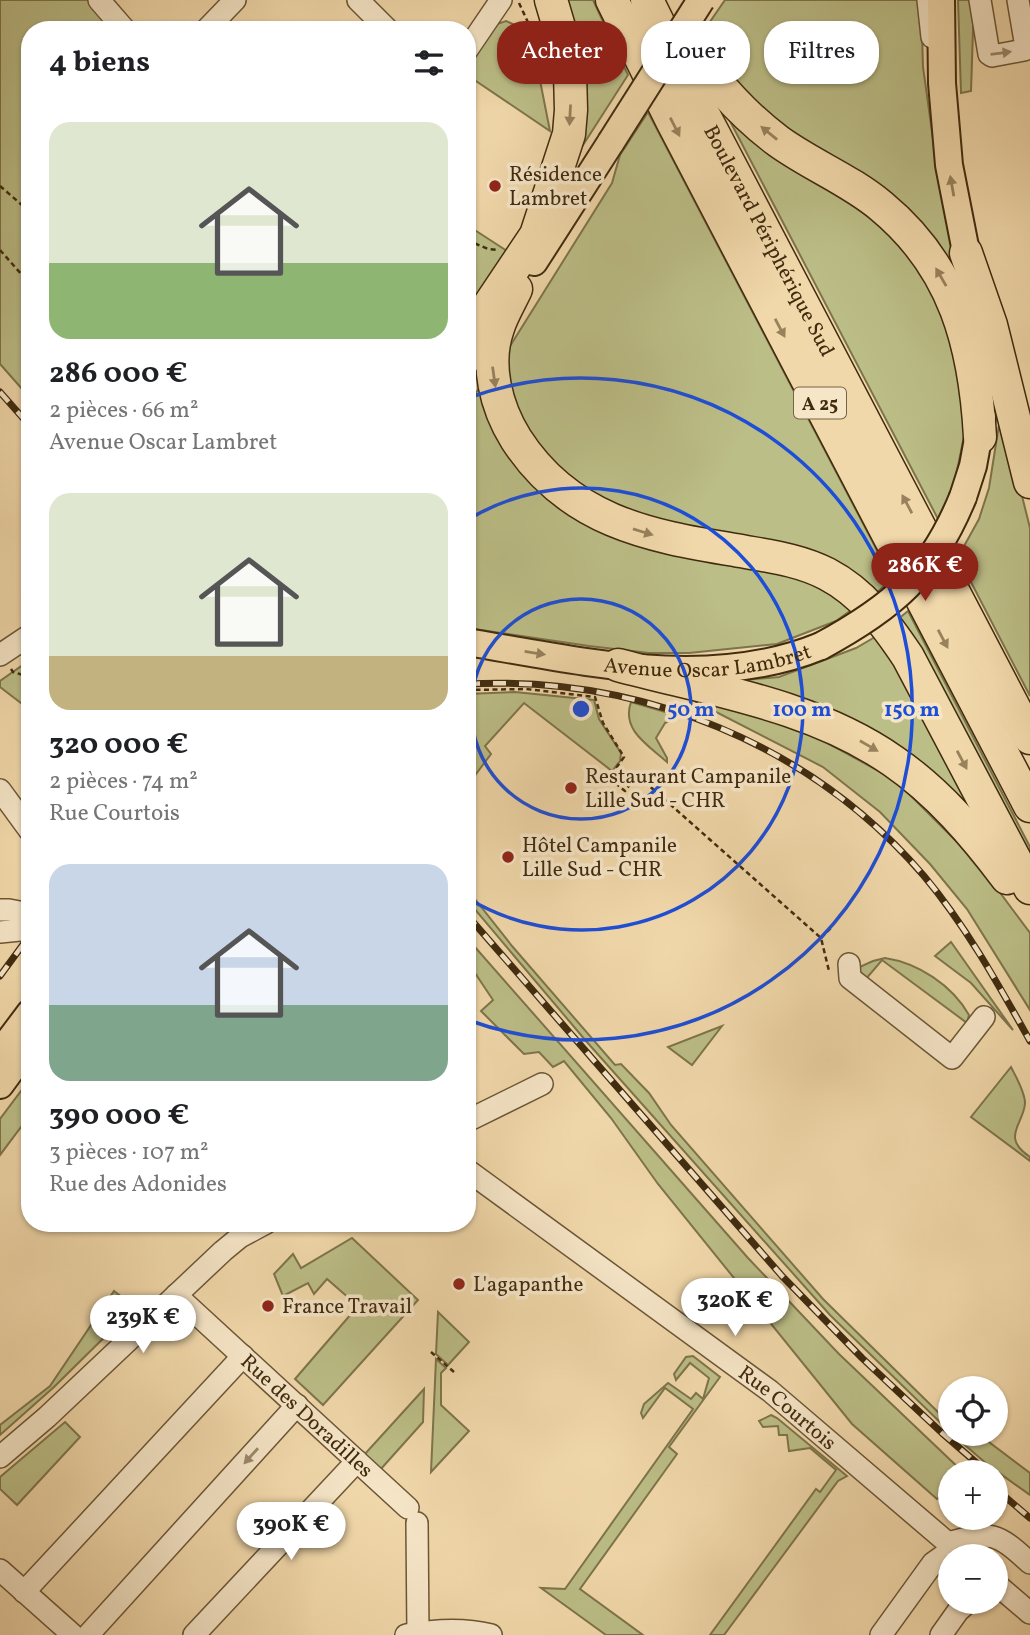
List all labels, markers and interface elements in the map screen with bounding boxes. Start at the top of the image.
chip: Acheter [497,21,627,84]
chip: Louer [641,21,750,84]
chip: Filtres [764,21,879,84]
text: 4 biens [49,42,150,84]
icon: filters [410,44,448,82]
one-way arrow [990,48,1012,59]
one-way arrow [565,104,576,126]
one-way arrow [669,117,681,137]
street label: Boulevard Périphérique Sud [696,120,841,362]
one-way arrow [761,126,779,141]
place label: Résidence Lambret [509,161,602,214]
icon: home [186,168,312,294]
one-way arrow [946,175,957,197]
marker: Résidence Lambret [487,178,503,194]
one-way arrow [935,268,947,287]
one-way arrow [774,319,786,339]
text: 286 000 € [49,353,188,395]
one-way arrow [489,366,500,388]
road number: A 25 [794,388,846,418]
text: 2 pièces · 66 m² [49,395,198,427]
text: Avenue Oscar Lambret [49,427,277,459]
one-way arrow [902,494,913,514]
one-way arrow [633,527,654,537]
icon: home [186,539,312,665]
pin: 286K € [868,544,982,603]
text: 286K € [887,550,963,582]
one-way arrow [936,629,948,649]
street label: Avenue Oscar Lambret [602,638,815,686]
one-way arrow [524,648,546,659]
text: 50 m [667,696,715,725]
text: 100 m [772,696,832,725]
text: 150 m [884,696,940,725]
centre of rings [569,697,593,721]
text: 320 000 € [49,724,188,766]
one-way arrow [859,740,878,752]
one-way arrow [957,750,968,770]
place label: Restaurant Campanile Lille Sud - CHR [585,763,791,816]
text: 2 pièces · 74 m² [49,766,198,798]
marker: Restaurant Campanile Lille Sud - CHR [563,780,579,796]
text: Rue Courtois [49,798,180,830]
place label: Hôtel Campanile Lille Sud - CHR [522,832,677,885]
marker: Hôtel Campanile Lille Sud - CHR [500,849,516,865]
icon: home [186,910,312,1036]
text: 390 000 € [49,1095,189,1137]
text: 3 pièces · 107 m² [49,1137,209,1169]
text: Rue des Adonides [49,1169,227,1201]
place label: L'agapanthe [473,1271,583,1300]
marker: L'agapanthe [451,1276,467,1292]
pin: 320K € [678,1278,792,1338]
text: 320K € [697,1285,773,1317]
place label: France Travail [282,1293,412,1322]
pin: 239K € [86,1296,200,1355]
marker: France Travail [260,1298,276,1314]
text: 239K € [106,1302,180,1334]
street label: Rue des Doradilles [233,1348,379,1485]
street label: Rue Courtois [732,1359,842,1458]
map controls [938,1376,1008,1614]
button: locate [938,1376,1008,1446]
one-way arrow [243,1447,259,1464]
button: + [938,1460,1008,1530]
pin: 390K € [234,1502,348,1562]
text: 390K € [253,1509,329,1541]
button: − [938,1544,1008,1614]

